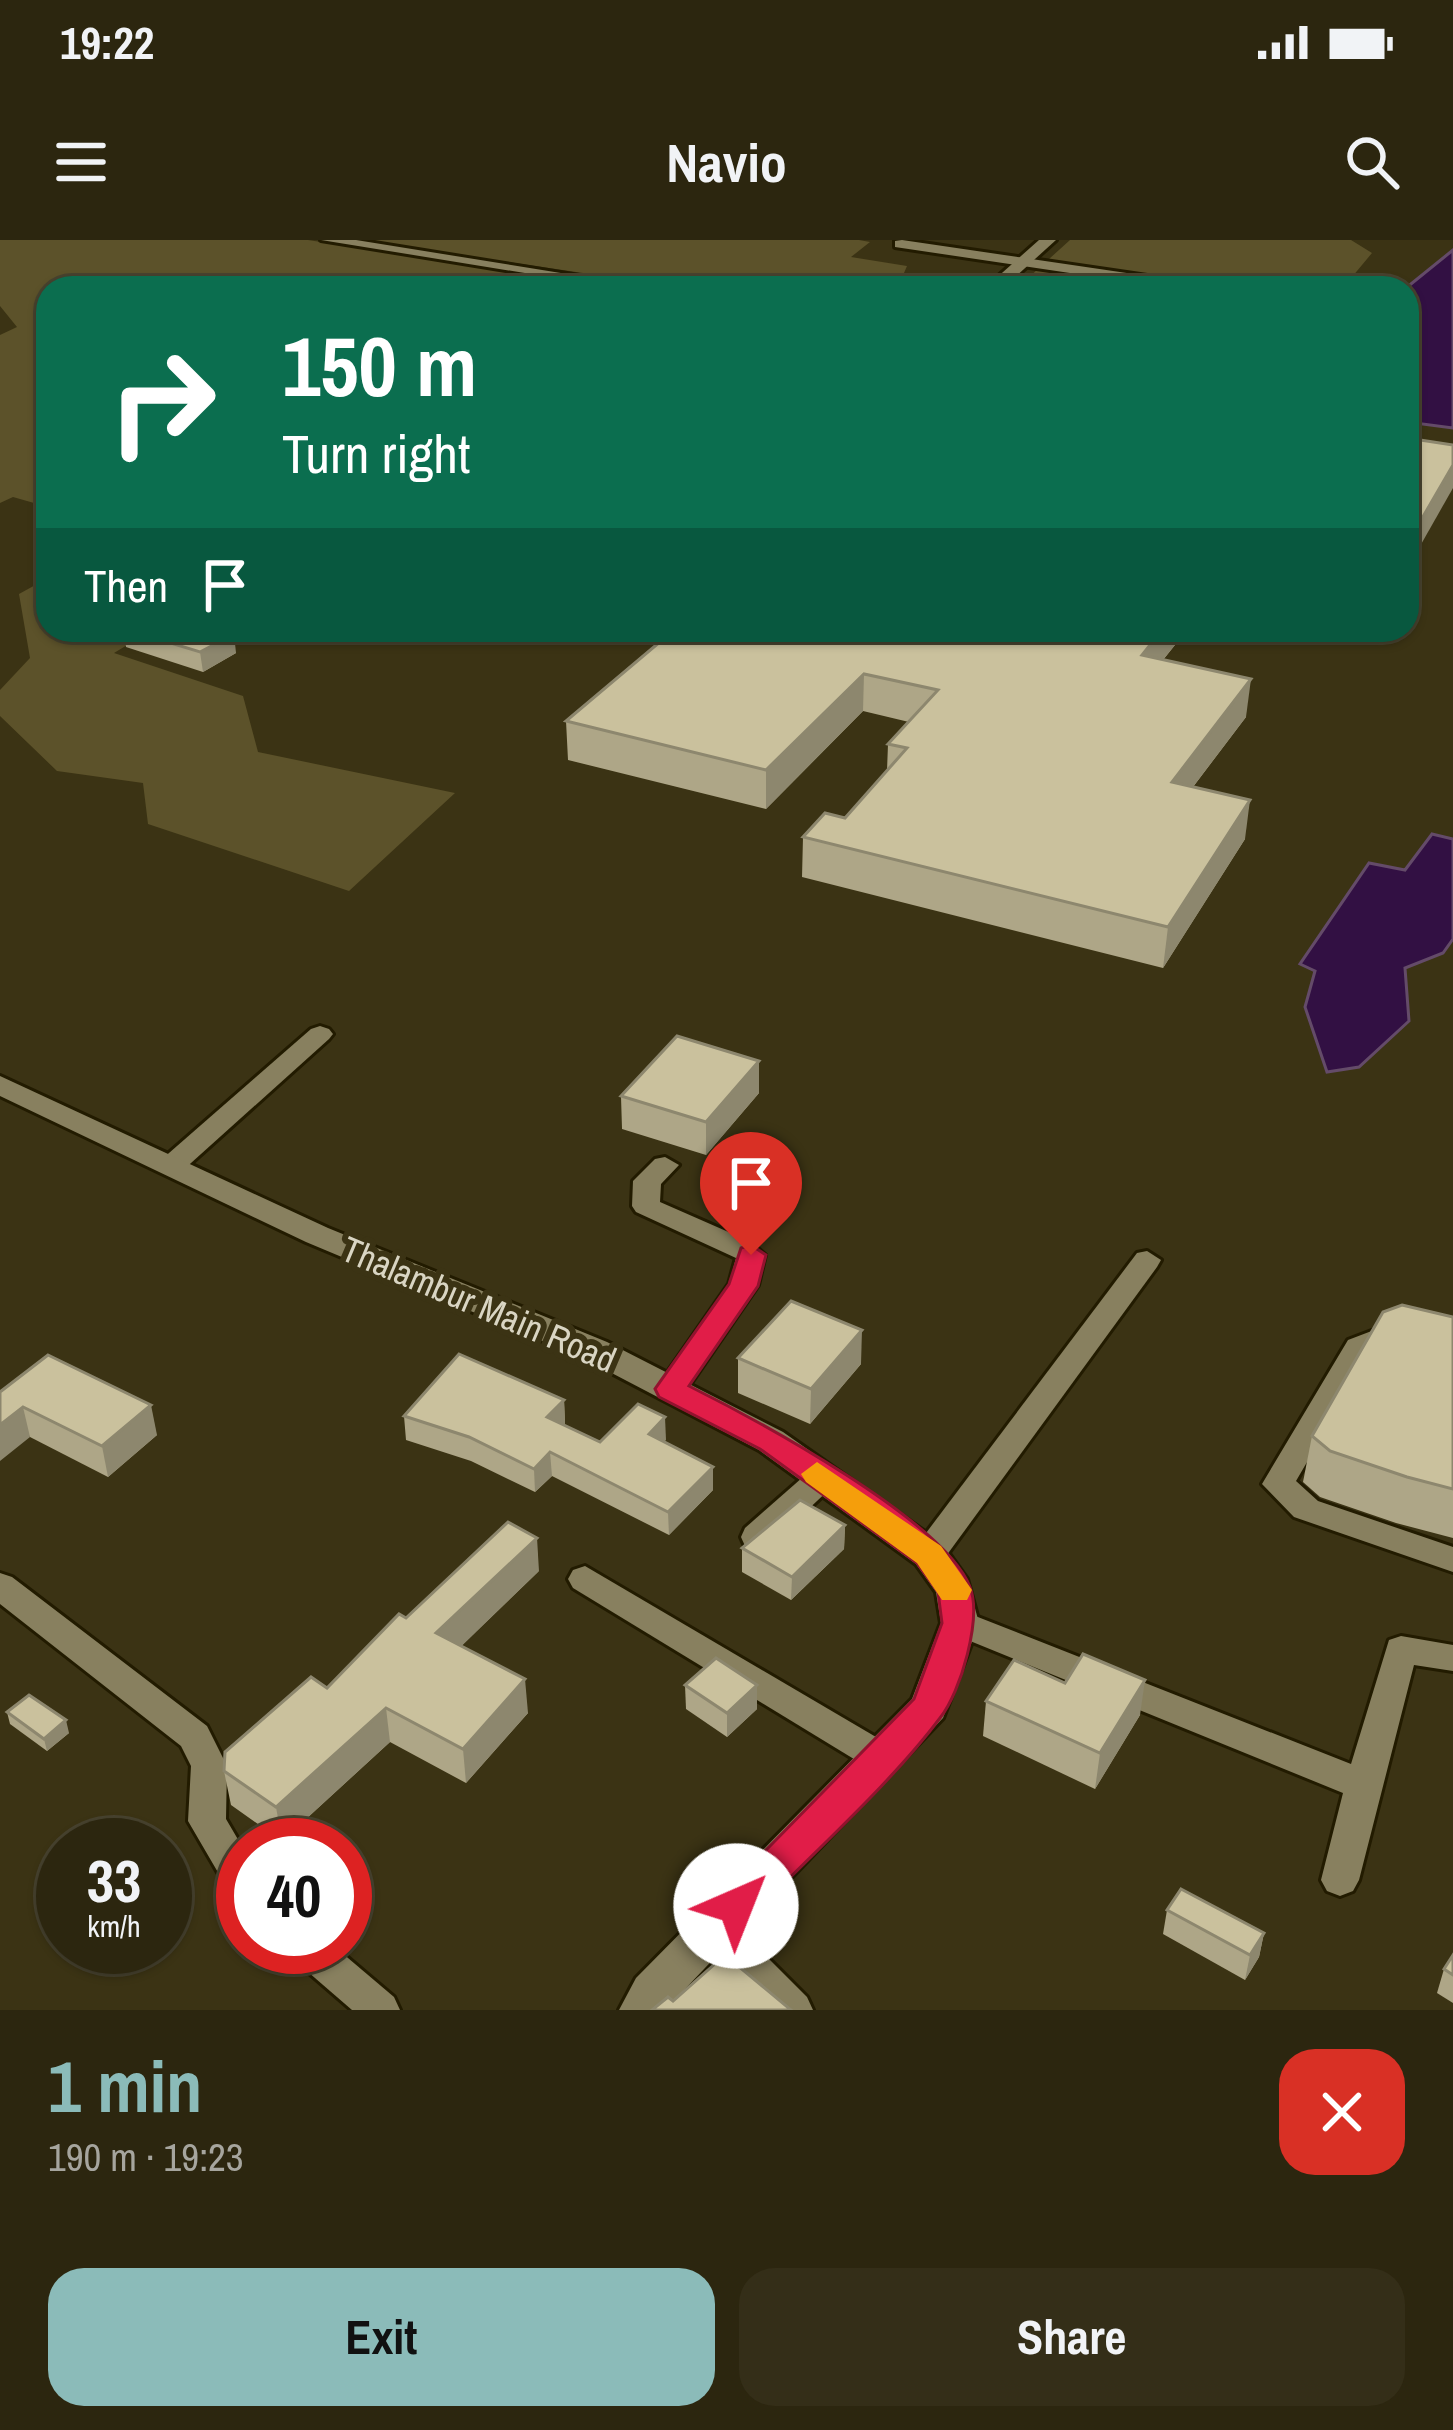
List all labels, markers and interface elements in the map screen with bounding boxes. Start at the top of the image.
text: 19:22 [60,12,154,73]
text: Navio [666,126,787,199]
icon: menu [48,129,114,195]
icon: search [1339,129,1405,195]
text: 150 m [282,309,477,422]
icon: right [84,324,240,480]
text: Turn right [282,417,470,490]
icon: arrive [192,552,258,618]
text: Then [84,555,168,616]
pin [700,1132,802,1255]
icon: arrive [718,1150,784,1216]
street label: Thalambur Main Road [334,1225,624,1383]
speed limit sign: 40 [216,1818,372,1974]
text: 33 [87,1840,141,1921]
position arrow [673,1843,799,1969]
text: km/h [87,1906,141,1946]
text: 1 min [48,2037,202,2134]
button: close [1279,2049,1405,2175]
text: 190 m · 19:23 [48,2131,244,2183]
button: Exit [48,2268,715,2406]
button: Share [739,2268,1405,2406]

